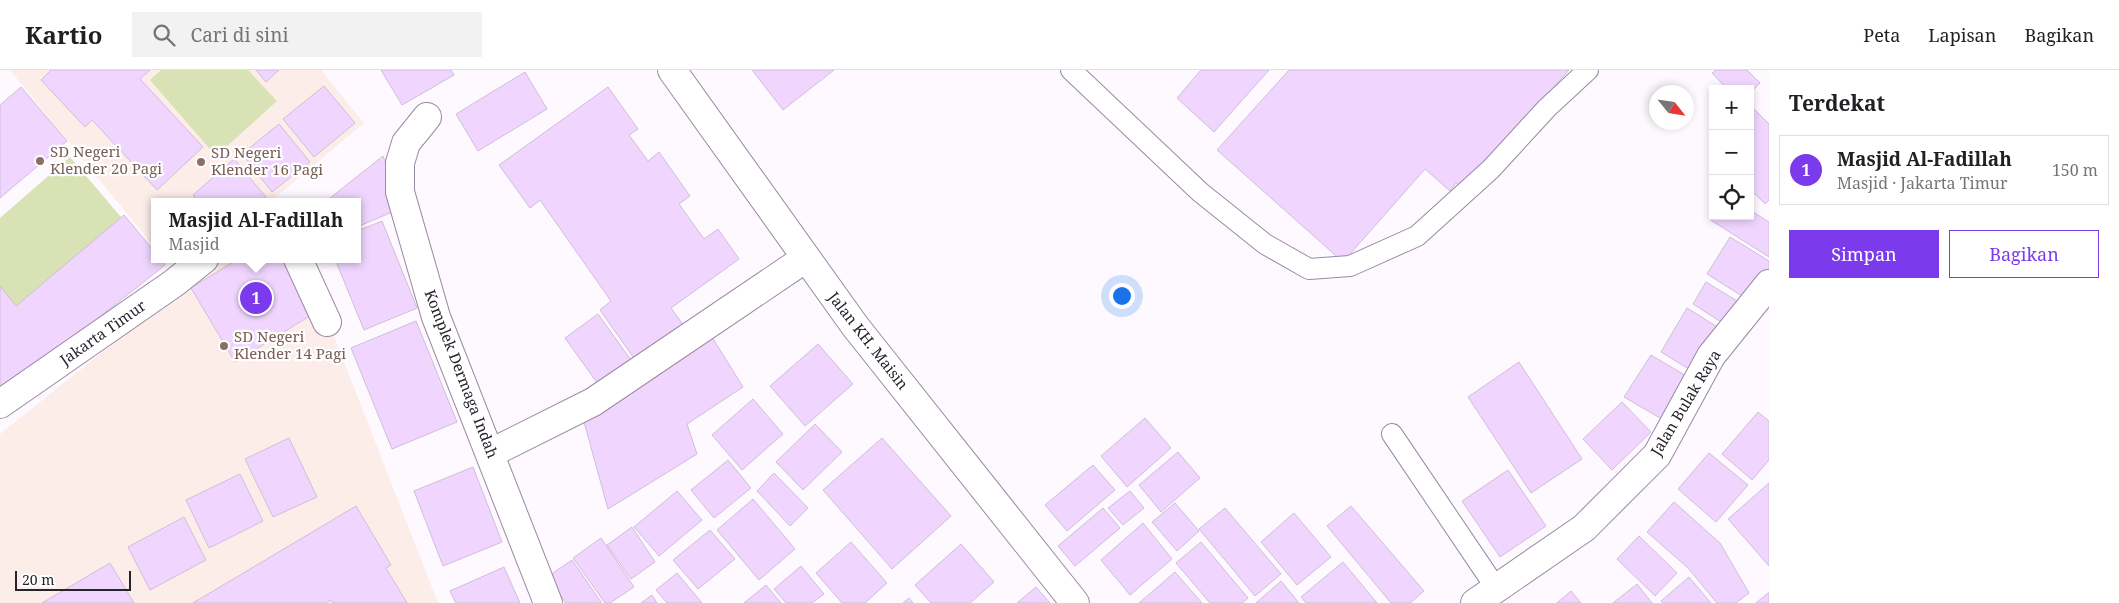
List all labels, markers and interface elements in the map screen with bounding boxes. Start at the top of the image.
search box [132,12,482,57]
text: Kartio [25,18,102,51]
icon: search [150,21,178,49]
text: Cari di sini [190,22,289,48]
text: Peta [1863,23,1900,47]
text: Lapisan [1928,23,1996,47]
text: Bagikan [2024,23,2094,47]
north arrow [1649,85,1694,130]
map controls [1709,85,1754,220]
button: + [1709,85,1754,130]
text: Terdekat [1789,89,1885,117]
button: − [1709,130,1754,175]
place label: SD Negeri Klender 20 Pagi [50,141,162,178]
place label: SD Negeri Klender 16 Pagi [211,142,323,179]
text: Masjid Al-Fadillah [1837,146,2012,172]
marker: SD Negeri Klender 20 Pagi [34,155,46,167]
marker: SD Negeri Klender 16 Pagi [195,156,207,168]
text: 1 [1801,159,1811,181]
text: 150 m [2052,159,2098,181]
text: Masjid · Jakarta Timur [1837,172,2007,194]
button: locate [1709,175,1754,220]
popup [151,198,361,263]
text: Masjid Al-Fadillah [169,207,343,233]
button: Simpan [1789,230,1939,278]
button: Bagikan [1949,230,2099,278]
text: Masjid [169,233,220,255]
pin: 1 [240,279,272,317]
your location [1109,283,1135,309]
street label: Komplek Dermaga Indah [421,287,504,461]
street label: Jalan KH. Maisin [824,287,914,394]
street label: Jakarta Timur [55,295,149,370]
place label: SD Negeri Klender 14 Pagi [234,326,346,363]
marker: SD Negeri Klender 14 Pagi [218,340,230,352]
street label: Jalan Bulak Raya [1645,346,1725,460]
scale bar [15,568,131,591]
text: 20 m [22,570,55,589]

